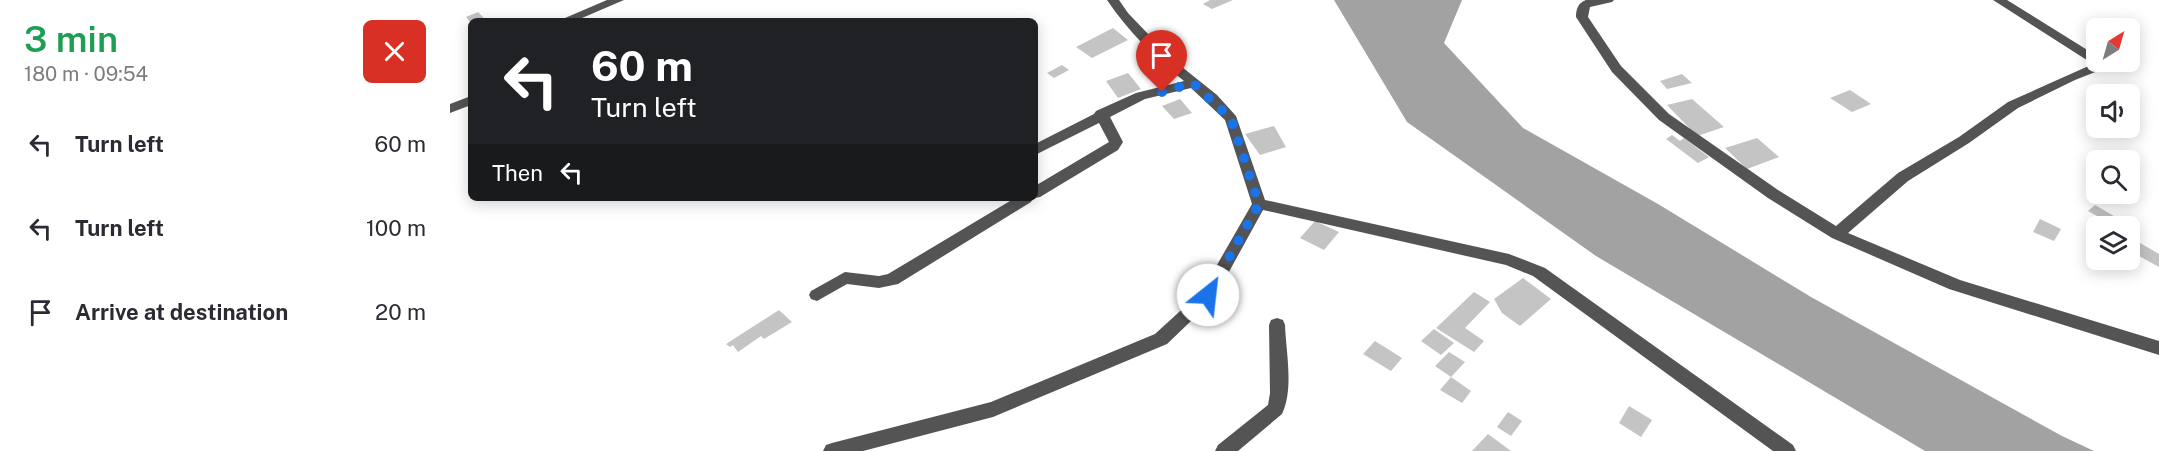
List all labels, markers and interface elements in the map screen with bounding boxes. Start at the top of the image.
text: 3 min [24,18,118,60]
north arrow [2086,18,2140,72]
map controls [2086,18,2140,270]
button: close [363,20,426,83]
pin [1136,30,1187,92]
icon: arrive [1145,39,1178,72]
text: 60 m [591,41,693,90]
icon: left [492,42,570,120]
text: 180 m · 09:54 [24,62,148,86]
button: sound [2086,84,2140,138]
text: Turn left [591,91,697,123]
icon: left [24,128,57,161]
text: Turn left [75,131,164,157]
text: 60 m [375,131,426,157]
button: search [2086,150,2140,204]
icon: left [555,156,588,189]
text: Then [492,160,543,186]
icon: left [24,212,57,245]
text: Turn left [75,215,164,241]
text: 100 m [366,215,426,241]
button: layers [2086,216,2140,270]
position arrow [1176,263,1240,327]
icon: arrive [24,296,57,329]
text: Arrive at destination [75,299,288,325]
text: 20 m [375,299,426,325]

